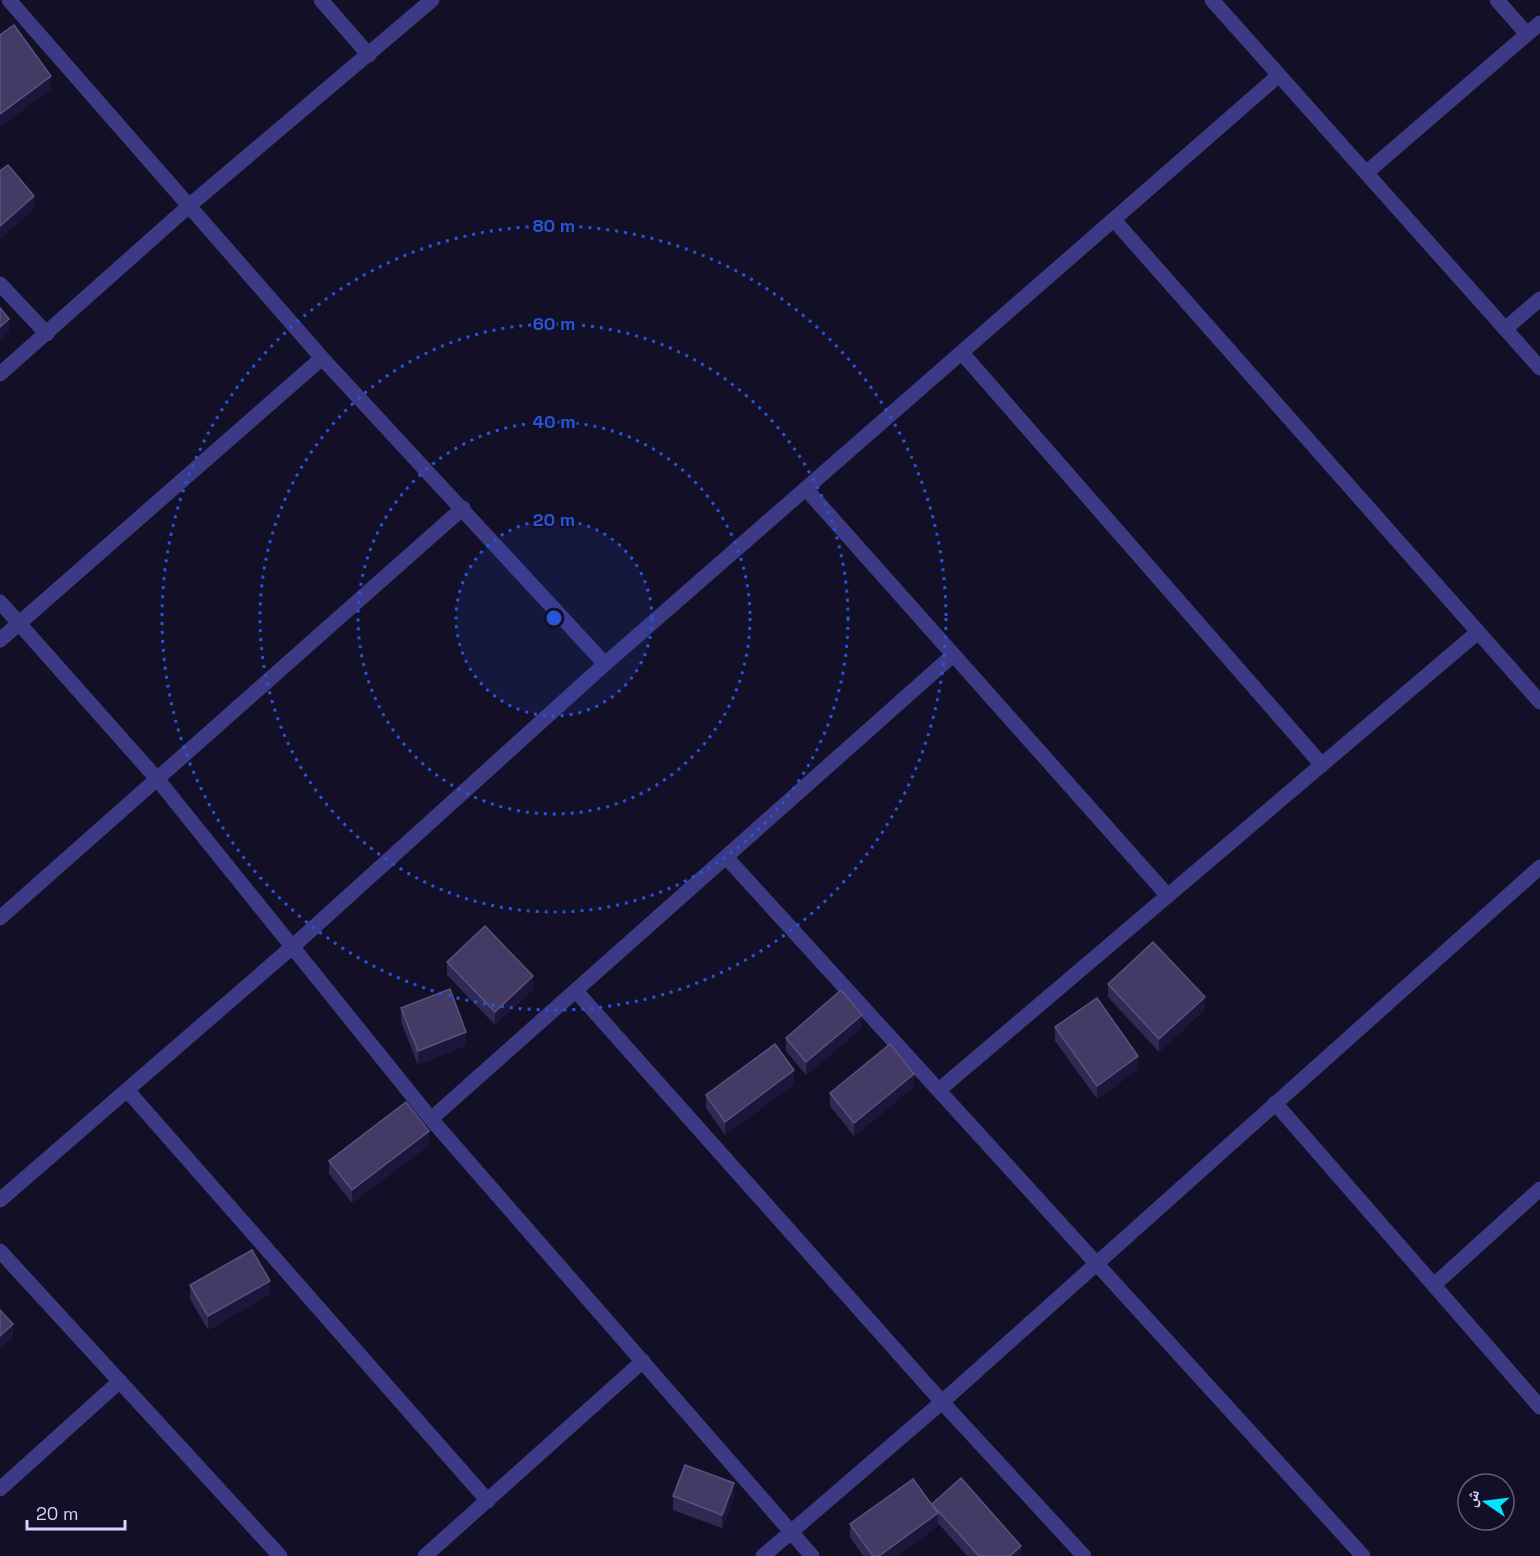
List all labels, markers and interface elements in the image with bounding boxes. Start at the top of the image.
text: 80 m [533,214,575,237]
text: 60 m [533,312,575,335]
text: 40 m [532,410,576,433]
text: 20 m [533,508,575,531]
centre of rings [544,608,564,628]
north arrow [1456,1472,1516,1532]
text: ش [1460,1488,1484,1509]
scale bar [27,1493,124,1531]
text: 20 m [36,1502,79,1525]

